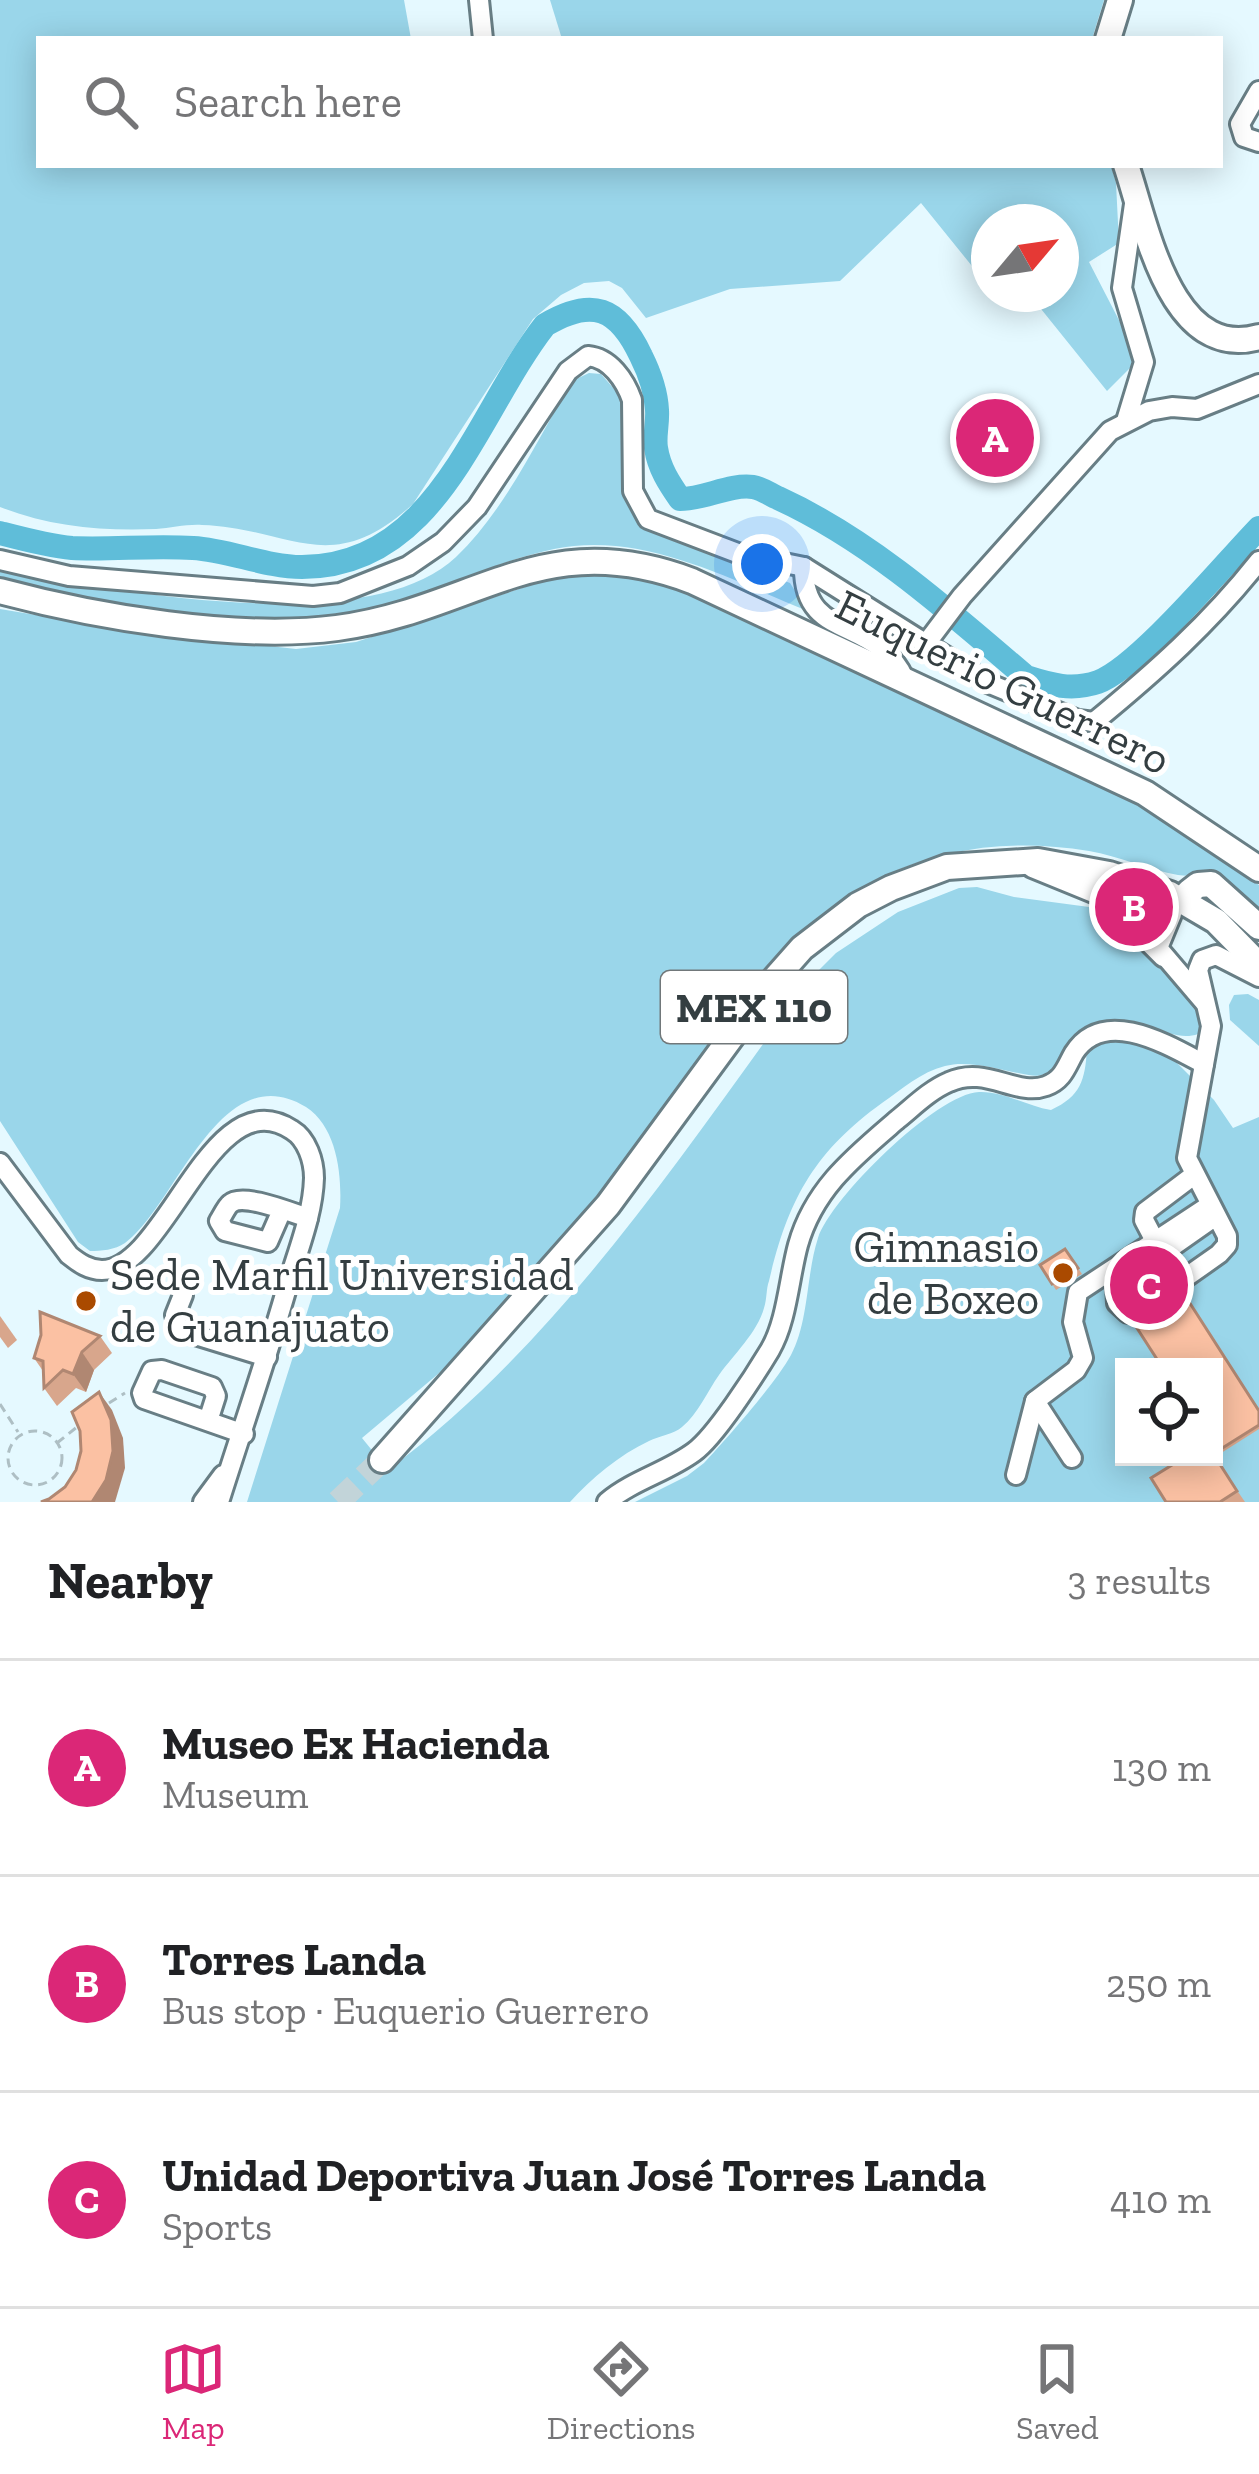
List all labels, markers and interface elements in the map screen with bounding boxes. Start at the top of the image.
search box [36,36,1223,168]
icon: search [78,69,144,135]
text: Search here [174,75,402,129]
north arrow [971,204,1079,312]
pin: A [956,393,1034,483]
your location [732,534,792,594]
street label: Euquerio Guerrero [827,578,1179,786]
pin: B [1095,862,1173,952]
road number: MEX 110 [661,971,847,1043]
place label: Gimnasio de Boxeo [854,1220,1039,1326]
pin: C [1110,1240,1188,1330]
place label: Sede Marfil Universidad de Guanajuato [110,1248,574,1354]
marker: Gimnasio de Boxeo [1050,1260,1076,1286]
marker: Sede Marfil Universidad de Guanajuato [73,1288,99,1314]
map controls [1115,1358,1223,1466]
button: locate [1115,1358,1223,1466]
text: Nearby [48,1550,213,1611]
text: 3 results [1067,1557,1211,1604]
text: Museo Ex Hacienda [162,1717,550,1771]
text: A [74,1744,100,1791]
text: 130 m [1112,1744,1211,1791]
text: Museum [162,1771,308,1818]
text: Torres Landa [162,1933,426,1987]
text: B [75,1960,99,2007]
text: 250 m [1106,1960,1211,2007]
text: Bus stop · Euquerio Guerrero [162,1987,649,2034]
text: Unidad Deportiva Juan José Torres Landa [162,2149,986,2203]
text: C [74,2176,100,2223]
text: 410 m [1110,2176,1211,2223]
text: Sports [162,2203,272,2250]
tab: Map [160,2336,226,2447]
tab: Directions [547,2336,696,2447]
tab: Saved [1016,2336,1099,2447]

